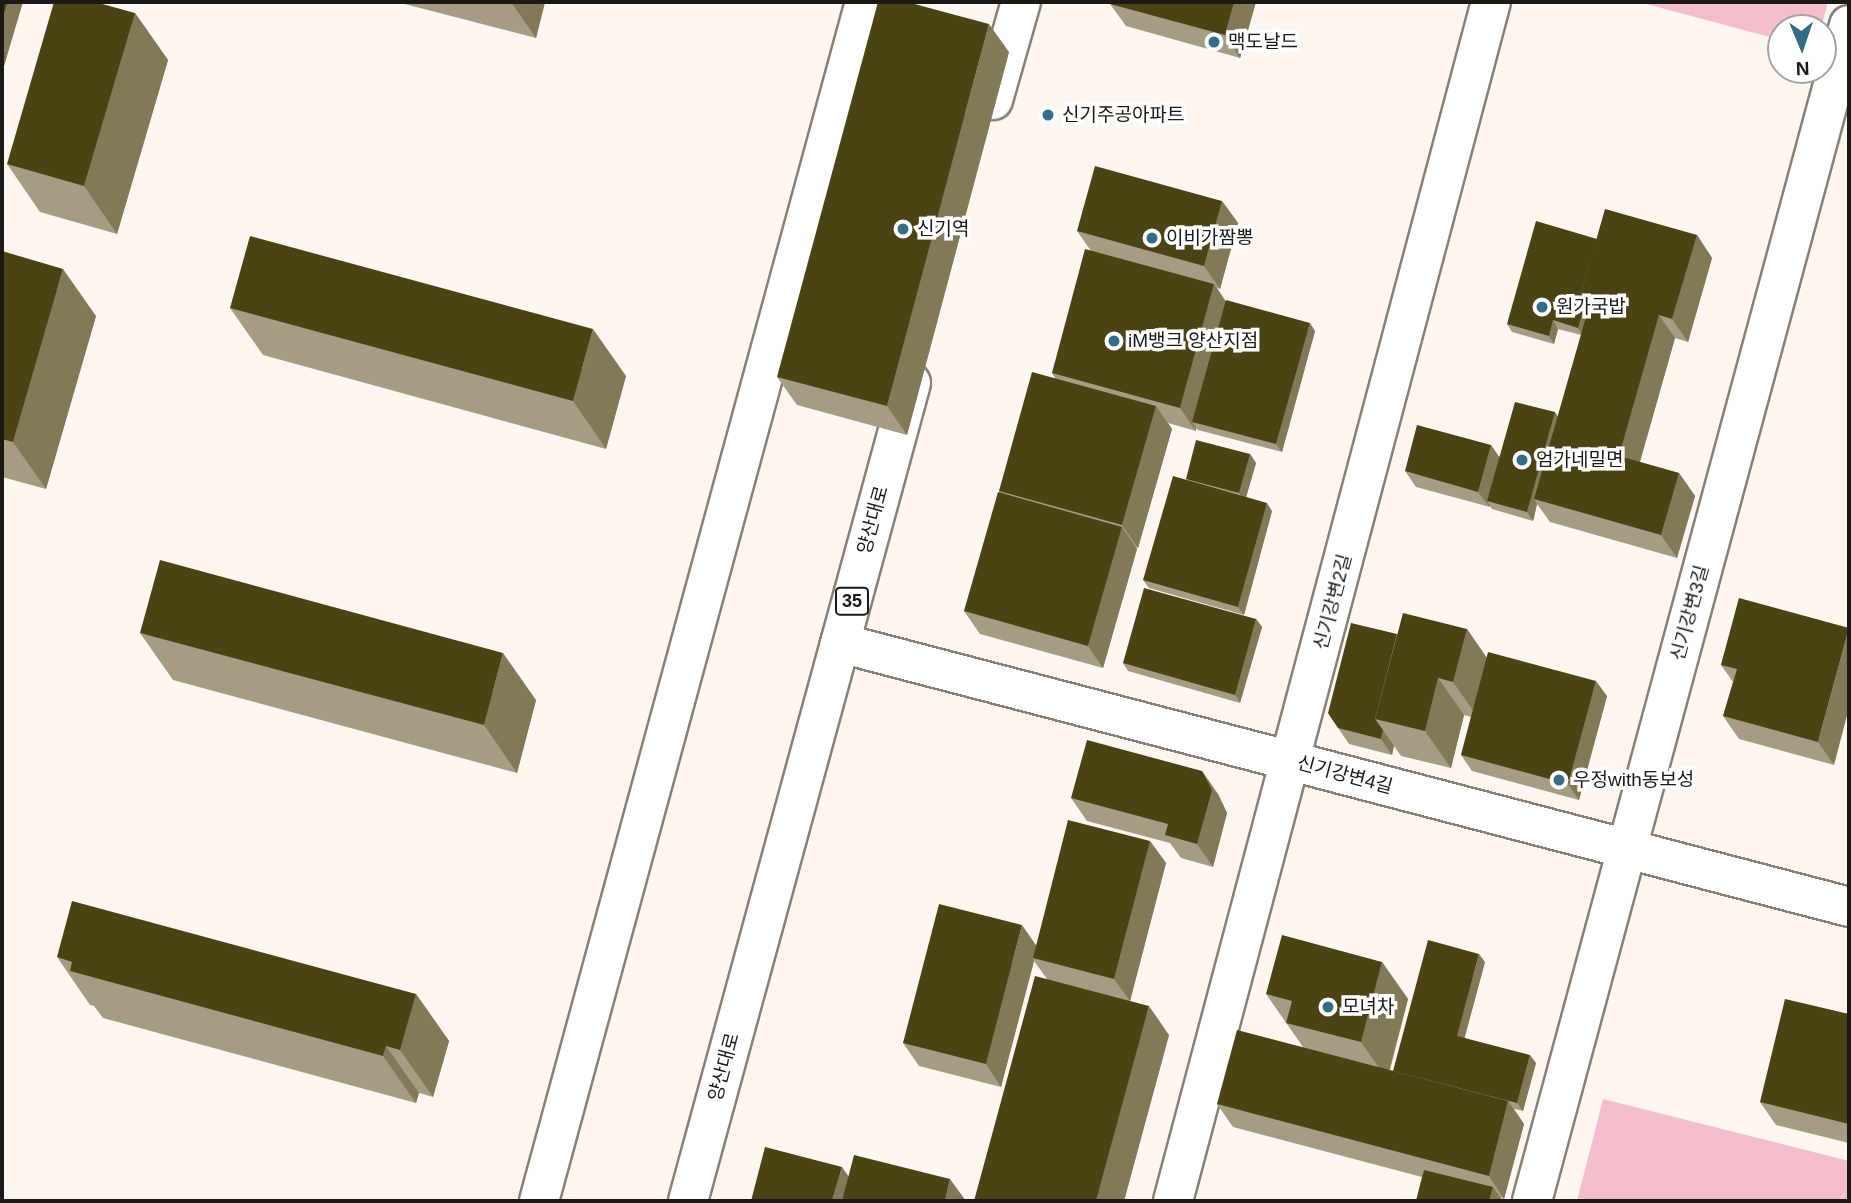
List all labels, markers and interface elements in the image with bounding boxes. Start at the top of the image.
north arrow [1767,14,1837,84]
place label: 맥도날드 [1228,31,1298,53]
marker: 맥도날드 [1206,34,1222,50]
text: N [1795,58,1810,79]
place label: 신기주공아파트 [1062,104,1184,126]
marker: 신기주공아파트 [1040,107,1056,123]
place label: 신기역 [917,218,969,240]
marker: 신기역 [895,221,911,237]
place label: 이비가짬뽕 [1166,227,1253,249]
marker: 이비가짬뽕 [1144,230,1160,246]
place label: 원가국밥 [1556,296,1626,318]
marker: 원가국밥 [1534,299,1550,315]
place label: iM뱅크 양산지점 [1128,330,1258,352]
marker: iM뱅크 양산지점 [1106,333,1122,349]
place label: 엄가네밀면 [1536,449,1623,471]
marker: 엄가네밀면 [1514,452,1530,468]
street label: 양산대로 [853,483,893,557]
street label: 신기강변2길 [1309,552,1357,652]
street label: 신기강변3길 [1666,563,1714,663]
road number: 35 [834,586,870,616]
street label: 신기강변4길 [1295,751,1395,799]
place label: 우정with동보성 [1573,769,1694,791]
marker: 우정with동보성 [1551,772,1567,788]
place label: 모녀차 [1342,996,1394,1018]
marker: 모녀차 [1320,999,1336,1015]
street label: 양산대로 [704,1030,744,1104]

